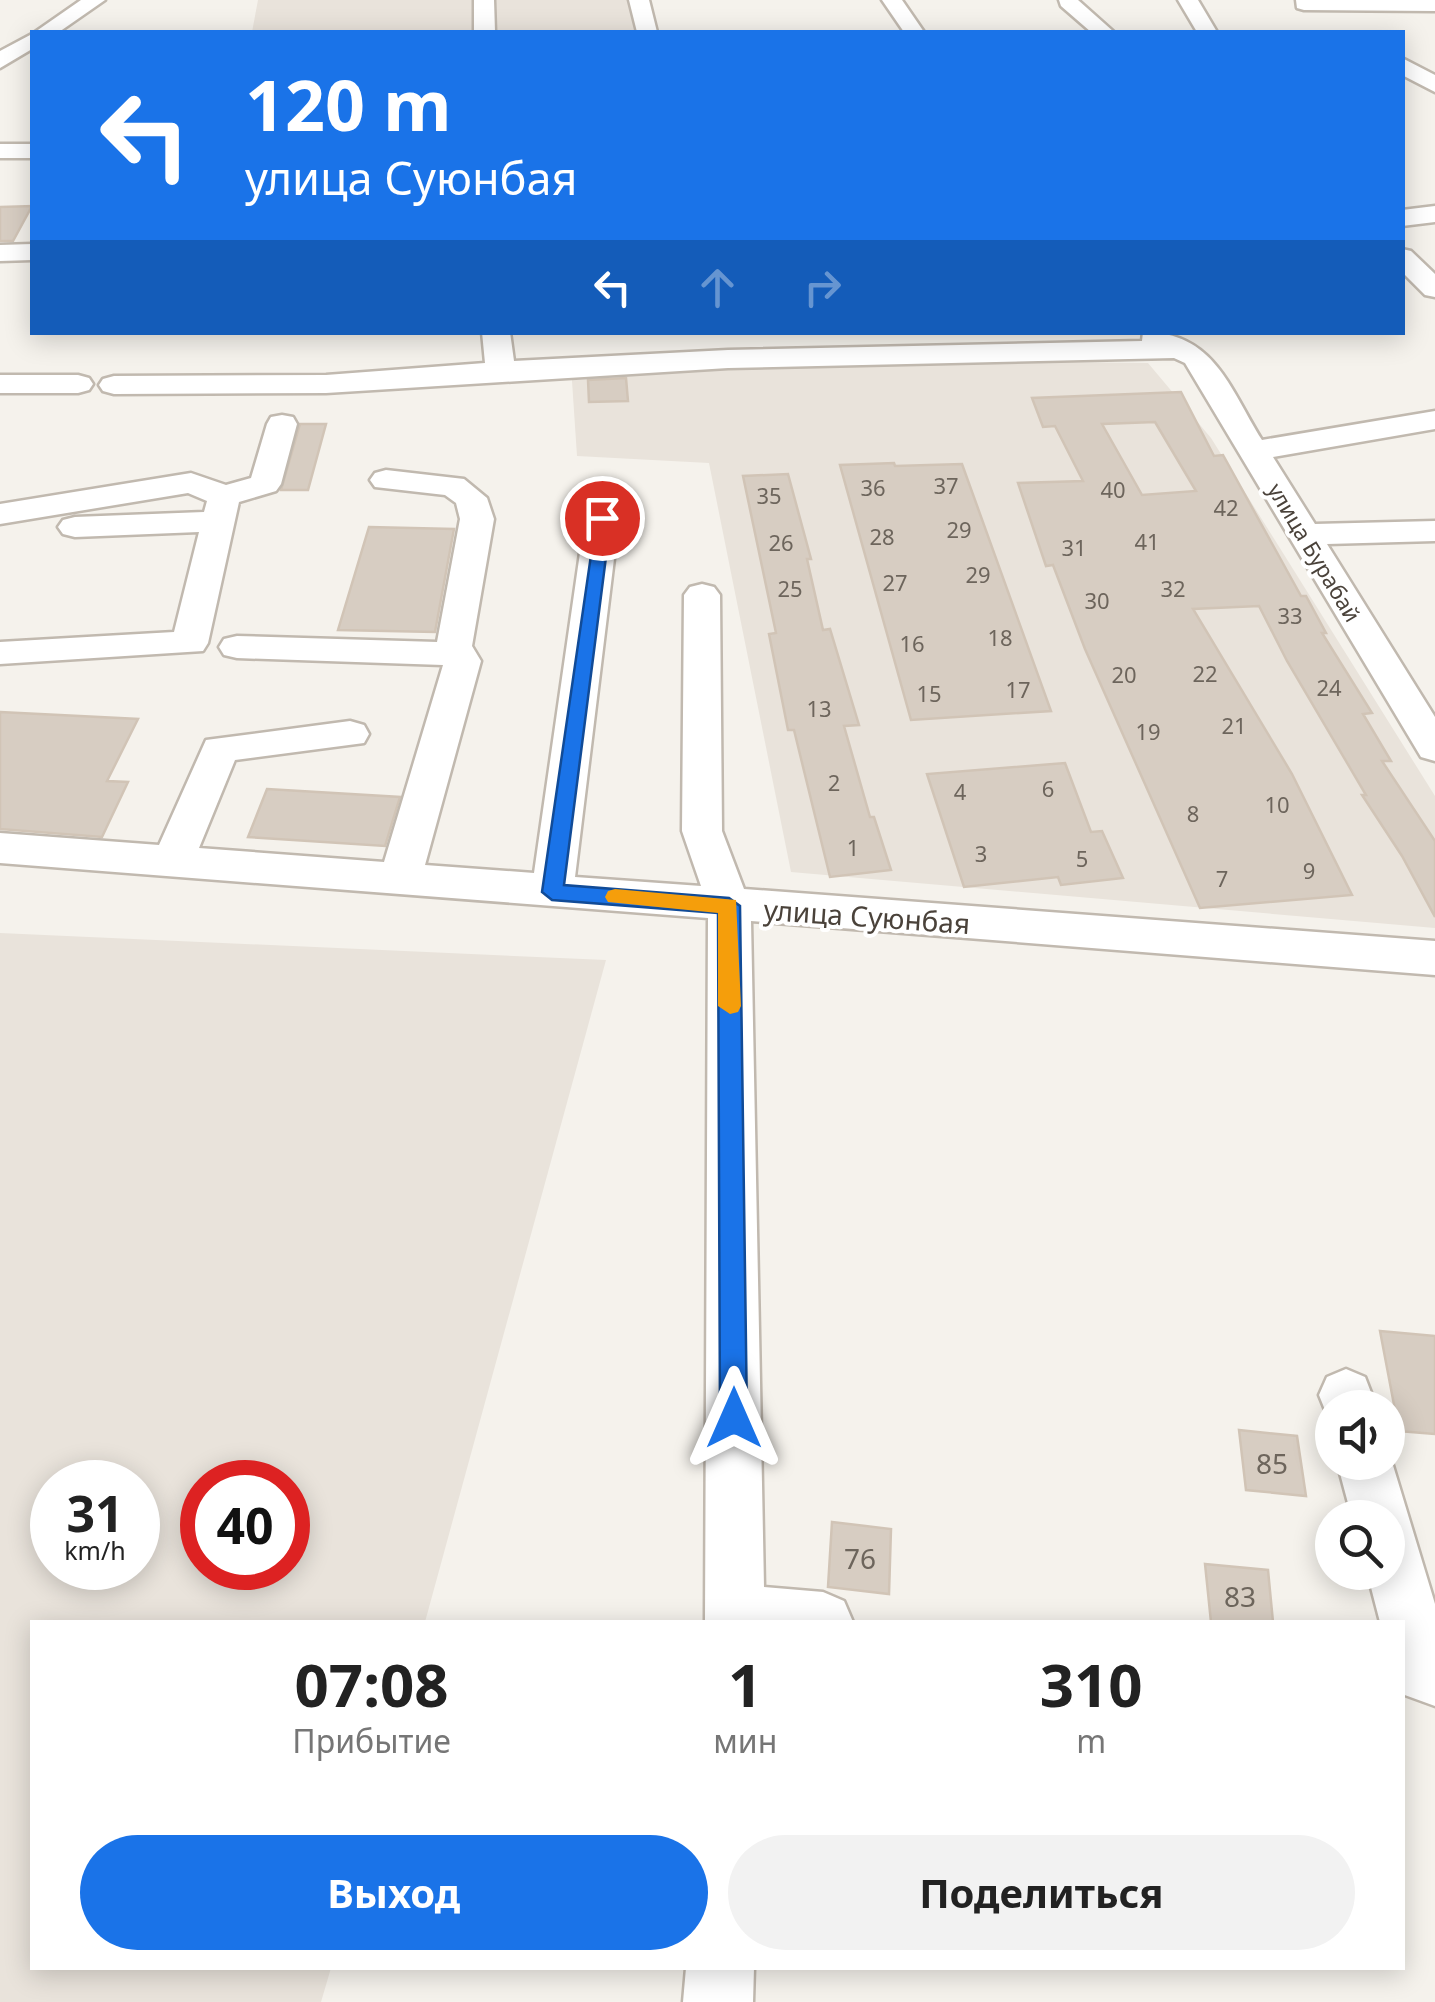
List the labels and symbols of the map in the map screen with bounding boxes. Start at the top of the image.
house number: 37 [933,470,959,500]
house number: 36 [860,472,886,502]
house number: 40 [1100,474,1126,504]
pin [560,476,645,561]
street label: улица Бурабай [1262,477,1368,627]
house number: 35 [756,480,782,510]
house number: 42 [1213,492,1239,522]
house number: 29 [946,514,972,544]
house number: 28 [869,521,895,551]
house number: 41 [1134,526,1160,556]
house number: 26 [768,527,794,557]
house number: 31 [1061,532,1087,562]
house number: 29 [965,559,991,589]
house number: 27 [882,567,908,597]
house number: 25 [777,573,803,603]
house number: 32 [1160,573,1186,603]
house number: 30 [1084,585,1110,615]
house number: 33 [1277,600,1303,630]
house number: 18 [987,622,1013,652]
house number: 16 [899,628,925,658]
house number: 22 [1192,658,1218,688]
house number: 20 [1111,659,1137,689]
house number: 24 [1316,672,1342,702]
house number: 17 [1005,674,1031,704]
house number: 15 [916,678,942,708]
house number: 13 [806,693,832,723]
house number: 21 [1221,710,1247,740]
house number: 19 [1135,716,1161,746]
house number: 2 [828,767,840,797]
house number: 6 [1042,773,1054,803]
house number: 4 [954,776,967,806]
house number: 10 [1264,789,1290,819]
house number: 8 [1187,798,1199,828]
house number: 1 [847,832,859,862]
house number: 3 [975,838,987,868]
house number: 5 [1076,843,1088,873]
house number: 9 [1303,855,1315,885]
house number: 7 [1216,863,1228,893]
street label: улица Суюнбая [763,890,971,942]
position arrow [682,1366,786,1470]
house number: 85 [1256,1444,1288,1482]
speed limit sign: 40 [180,1460,310,1590]
house number: 76 [844,1539,876,1577]
house number: 83 [1224,1577,1256,1615]

